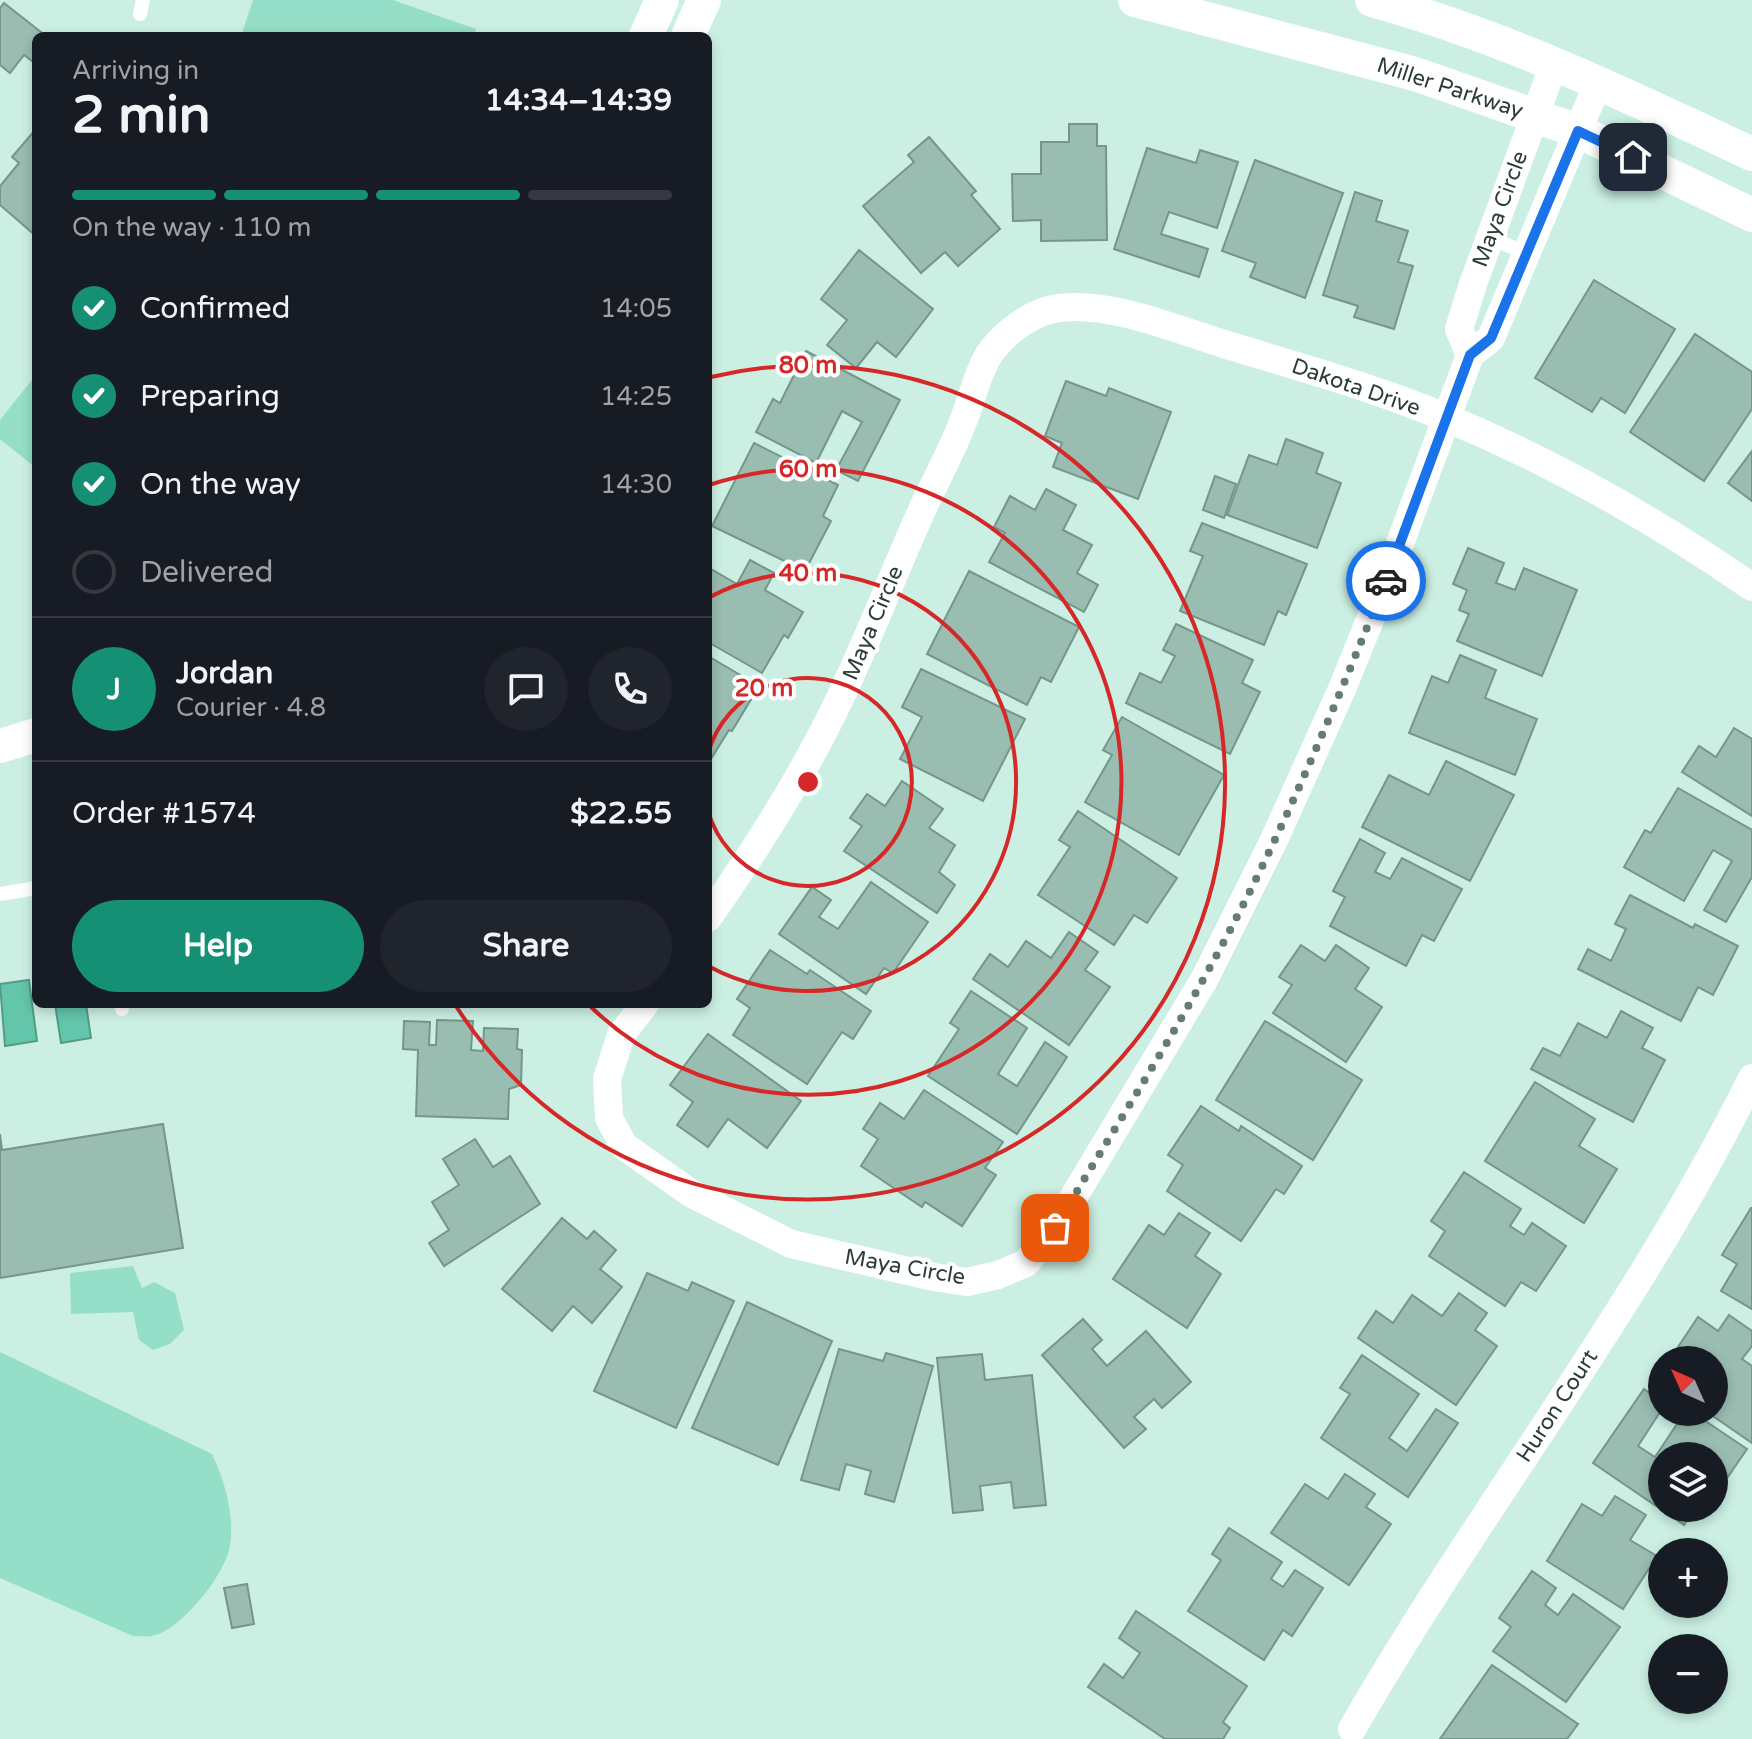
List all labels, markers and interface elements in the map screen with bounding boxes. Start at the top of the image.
street label: Miller Parkway [1374,52,1527,124]
text: Arriving in [72,55,199,86]
text: 14:34–14:39 [485,82,672,119]
text: 2 min [72,84,211,147]
pin [1599,123,1667,191]
icon: home [1611,135,1655,179]
street label: Maya Circle [1467,147,1533,271]
text: On the way · 110 m [72,212,311,243]
icon: check [72,286,116,330]
text: Confirmed [140,290,291,327]
text: 14:05 [600,293,672,324]
text: 80 m [779,351,837,380]
street label: Dakota Drive [1288,353,1424,421]
icon: check [72,374,116,418]
text: Preparing [140,378,280,415]
text: 14:25 [600,381,672,412]
text: 60 m [779,455,837,484]
icon: check [72,462,116,506]
text: On the way [140,466,301,503]
text: 14:30 [600,469,672,500]
courier [1346,541,1426,621]
text: Delivered [140,554,274,591]
text: 40 m [779,559,837,588]
icon: car [1364,559,1408,603]
street label: Maya Circle [837,562,909,684]
button: chat [484,647,568,731]
button: phone [588,647,672,731]
text: Jordan [176,655,273,692]
text: J [107,671,121,708]
text: 20 m [735,674,793,703]
text: Courier · 4.8 [176,692,326,723]
centre of rings [794,768,822,796]
text: Order #1574 [72,795,256,832]
text: $22.55 [570,795,672,832]
button: Help [72,900,364,992]
button: Share [380,900,672,992]
pin [1021,1194,1089,1262]
icon: bag [1033,1206,1077,1250]
street label: Maya Circle [843,1244,967,1290]
street label: Huron Court [1511,1345,1603,1467]
north arrow [1648,1346,1728,1426]
map controls [1648,1346,1728,1714]
button: layers [1648,1442,1728,1522]
button: + [1648,1538,1728,1618]
button: − [1648,1634,1728,1714]

